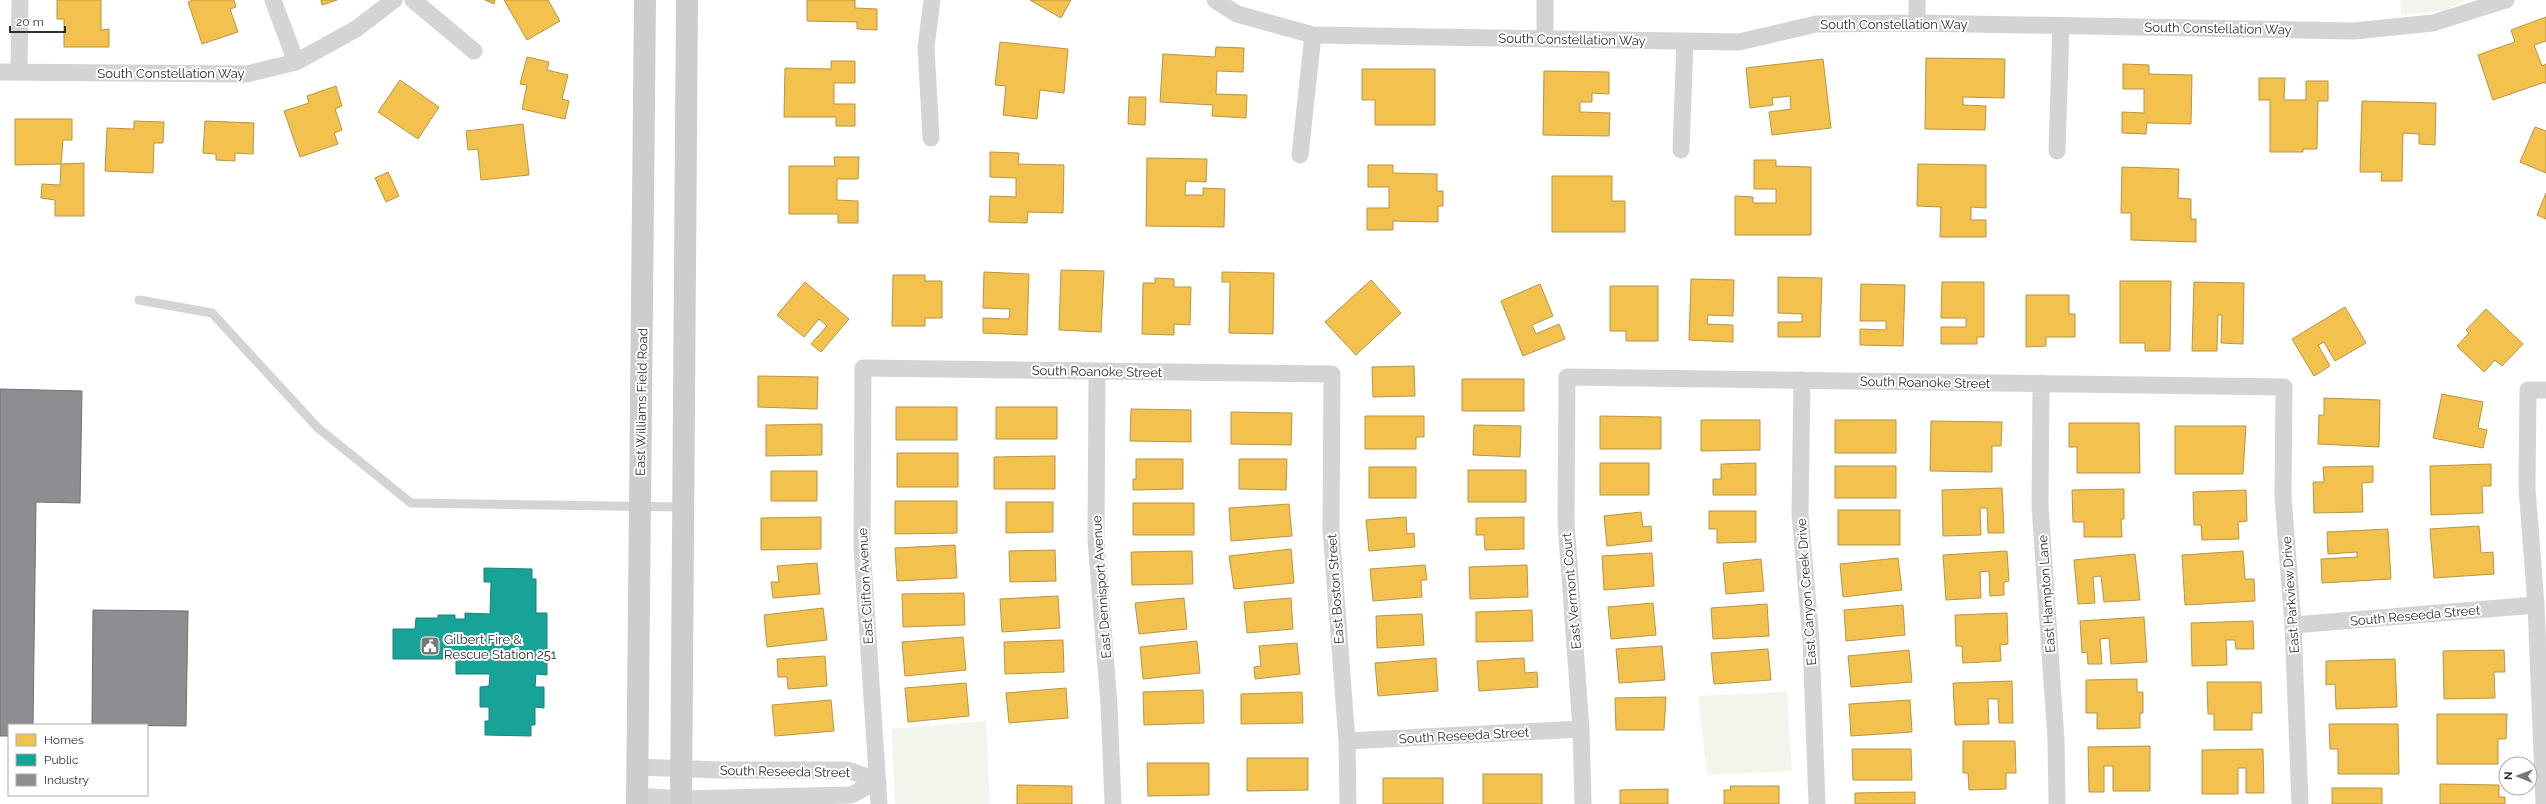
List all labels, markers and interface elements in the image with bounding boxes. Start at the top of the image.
scale bar [10,8,65,34]
text: 20 m [16,15,44,29]
street label: South Constellation Way [1820,17,1968,32]
street label: South Constellation Way [2144,20,2292,37]
street label: South Constellation Way [1498,31,1646,48]
street label: South Constellation Way [97,66,245,81]
street label: East Williams Field Road [633,328,650,476]
street label: South Roanoke Street [1032,363,1163,380]
street label: South Roanoke Street [1860,374,1991,391]
street label: East Dennisport Avenue [1089,515,1114,659]
street label: East Canyon Creek Drive [1794,517,1819,666]
street label: East Clifton Avenue [855,527,876,645]
street label: East Vermont Court [1559,531,1584,650]
street label: East Boston Street [1324,533,1347,645]
street label: East Hampton Lane [2035,534,2058,653]
street label: East Parkview Drive [2279,536,2302,654]
street label: South Reseeda Street [2349,602,2481,629]
place label: Gilbert Fire & Rescue Station 251 [444,632,557,662]
public building icon: Gilbert Fire & Rescue Station 251 [419,635,441,657]
legend [8,724,148,796]
street label: South Reseeda Street [1398,725,1530,746]
text: Homes [44,733,84,747]
text: Public [44,753,79,767]
north arrow [2498,756,2538,796]
street label: South Reseeda Street [720,763,851,780]
text: N [2502,772,2515,780]
text: Industry [44,773,90,787]

